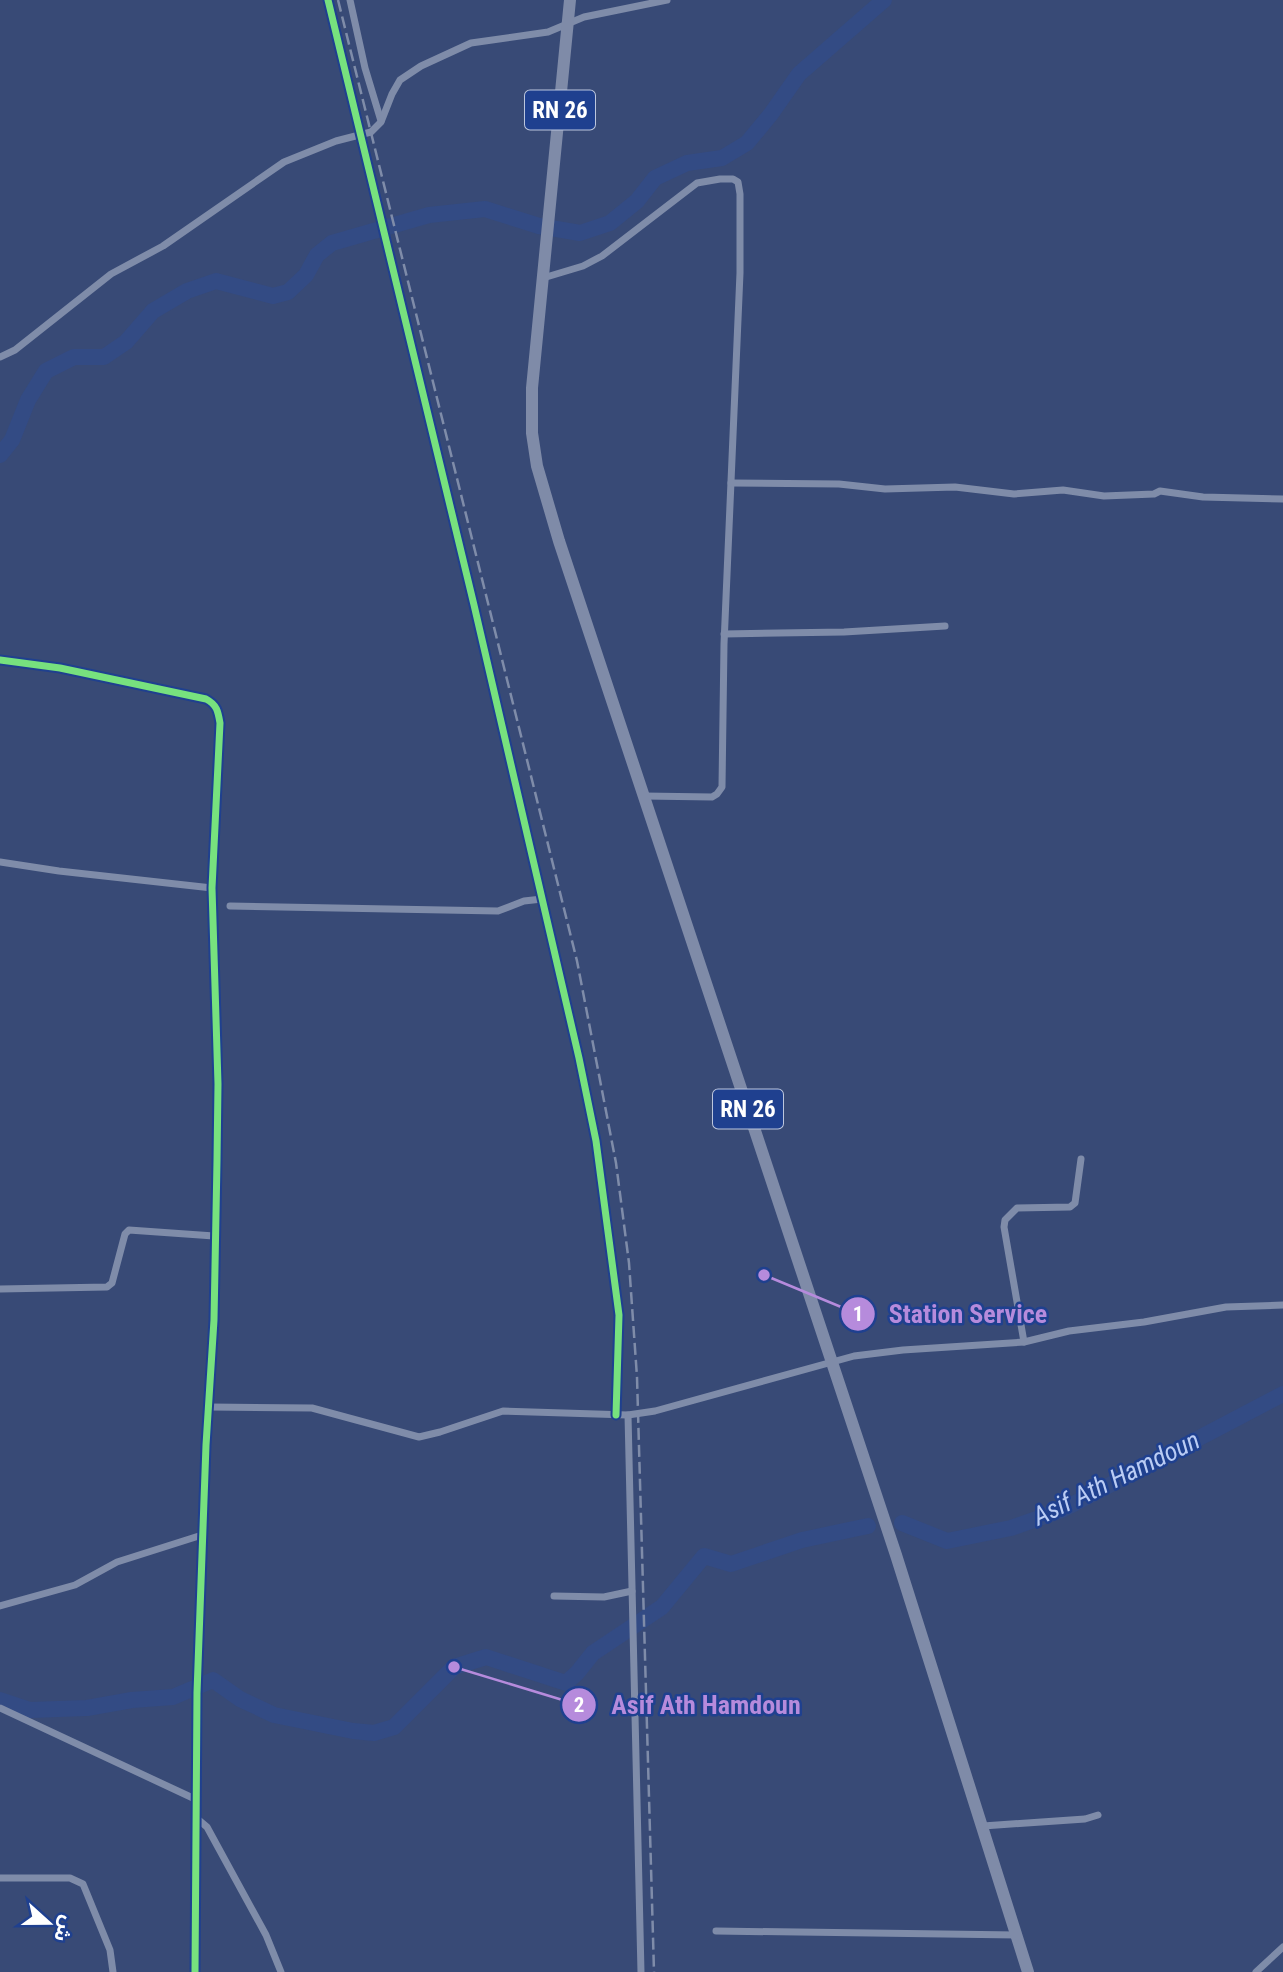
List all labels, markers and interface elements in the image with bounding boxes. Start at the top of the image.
road number: RN 26 [525,90,595,130]
road number: RN 26 [713,1090,783,1128]
callout: Station Service [840,1290,1061,1337]
text: Station Service [889,1299,1047,1329]
text: 1 [853,1302,863,1326]
water label: Asif Ath Hamdoun [1027,1425,1204,1532]
callout: Asif Ath Hamdoun [562,1682,814,1729]
text: Asif Ath Hamdoun [611,1690,801,1720]
text: 2 [574,1693,584,1717]
north arrow [14,1888,84,1958]
text: ش [49,1913,80,1945]

